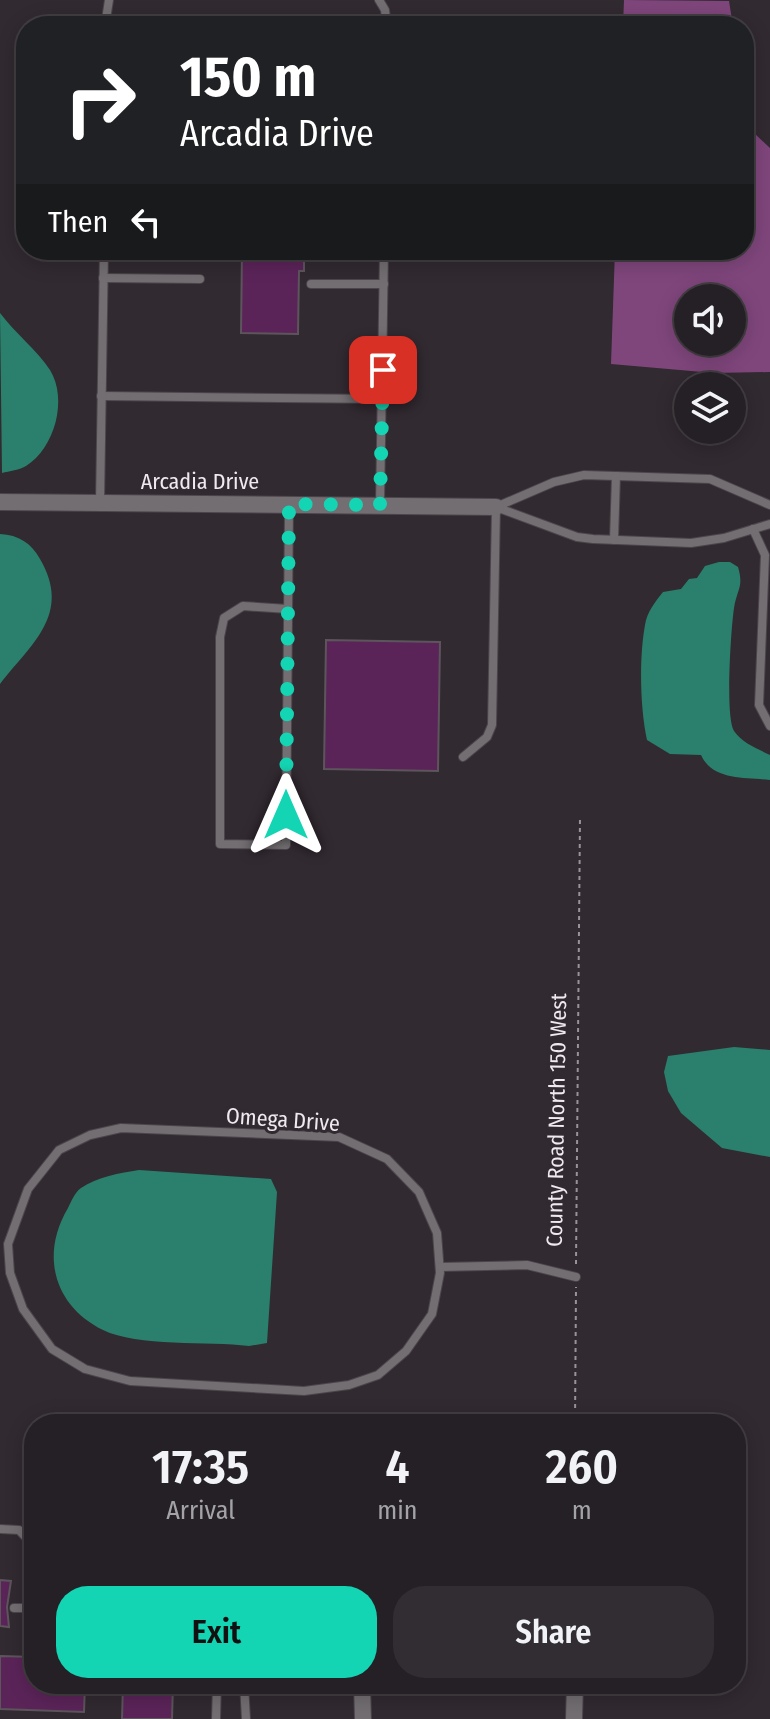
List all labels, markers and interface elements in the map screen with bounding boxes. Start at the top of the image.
text: 150 m [180,44,316,111]
icon: right [48,48,152,152]
text: Arcadia Drive [180,112,374,156]
icon: left [124,200,168,244]
text: Then [48,204,108,240]
map controls [674,284,746,444]
button: sound [674,284,746,356]
pin [349,336,417,404]
icon: arrive [361,348,405,392]
button: layers [674,372,746,444]
street label: Arcadia Drive [141,468,259,495]
position arrow [244,773,328,857]
street label: County Road North 150 West [541,992,572,1247]
street label: Omega Drive [225,1102,341,1137]
text: 17:35 [152,1438,249,1496]
text: 4 [385,1438,410,1496]
text: 260 [545,1438,618,1496]
text: Arrival [166,1495,235,1526]
text: min [377,1495,417,1526]
text: m [572,1495,592,1526]
button: Exit [56,1586,377,1678]
button: Share [393,1586,714,1678]

